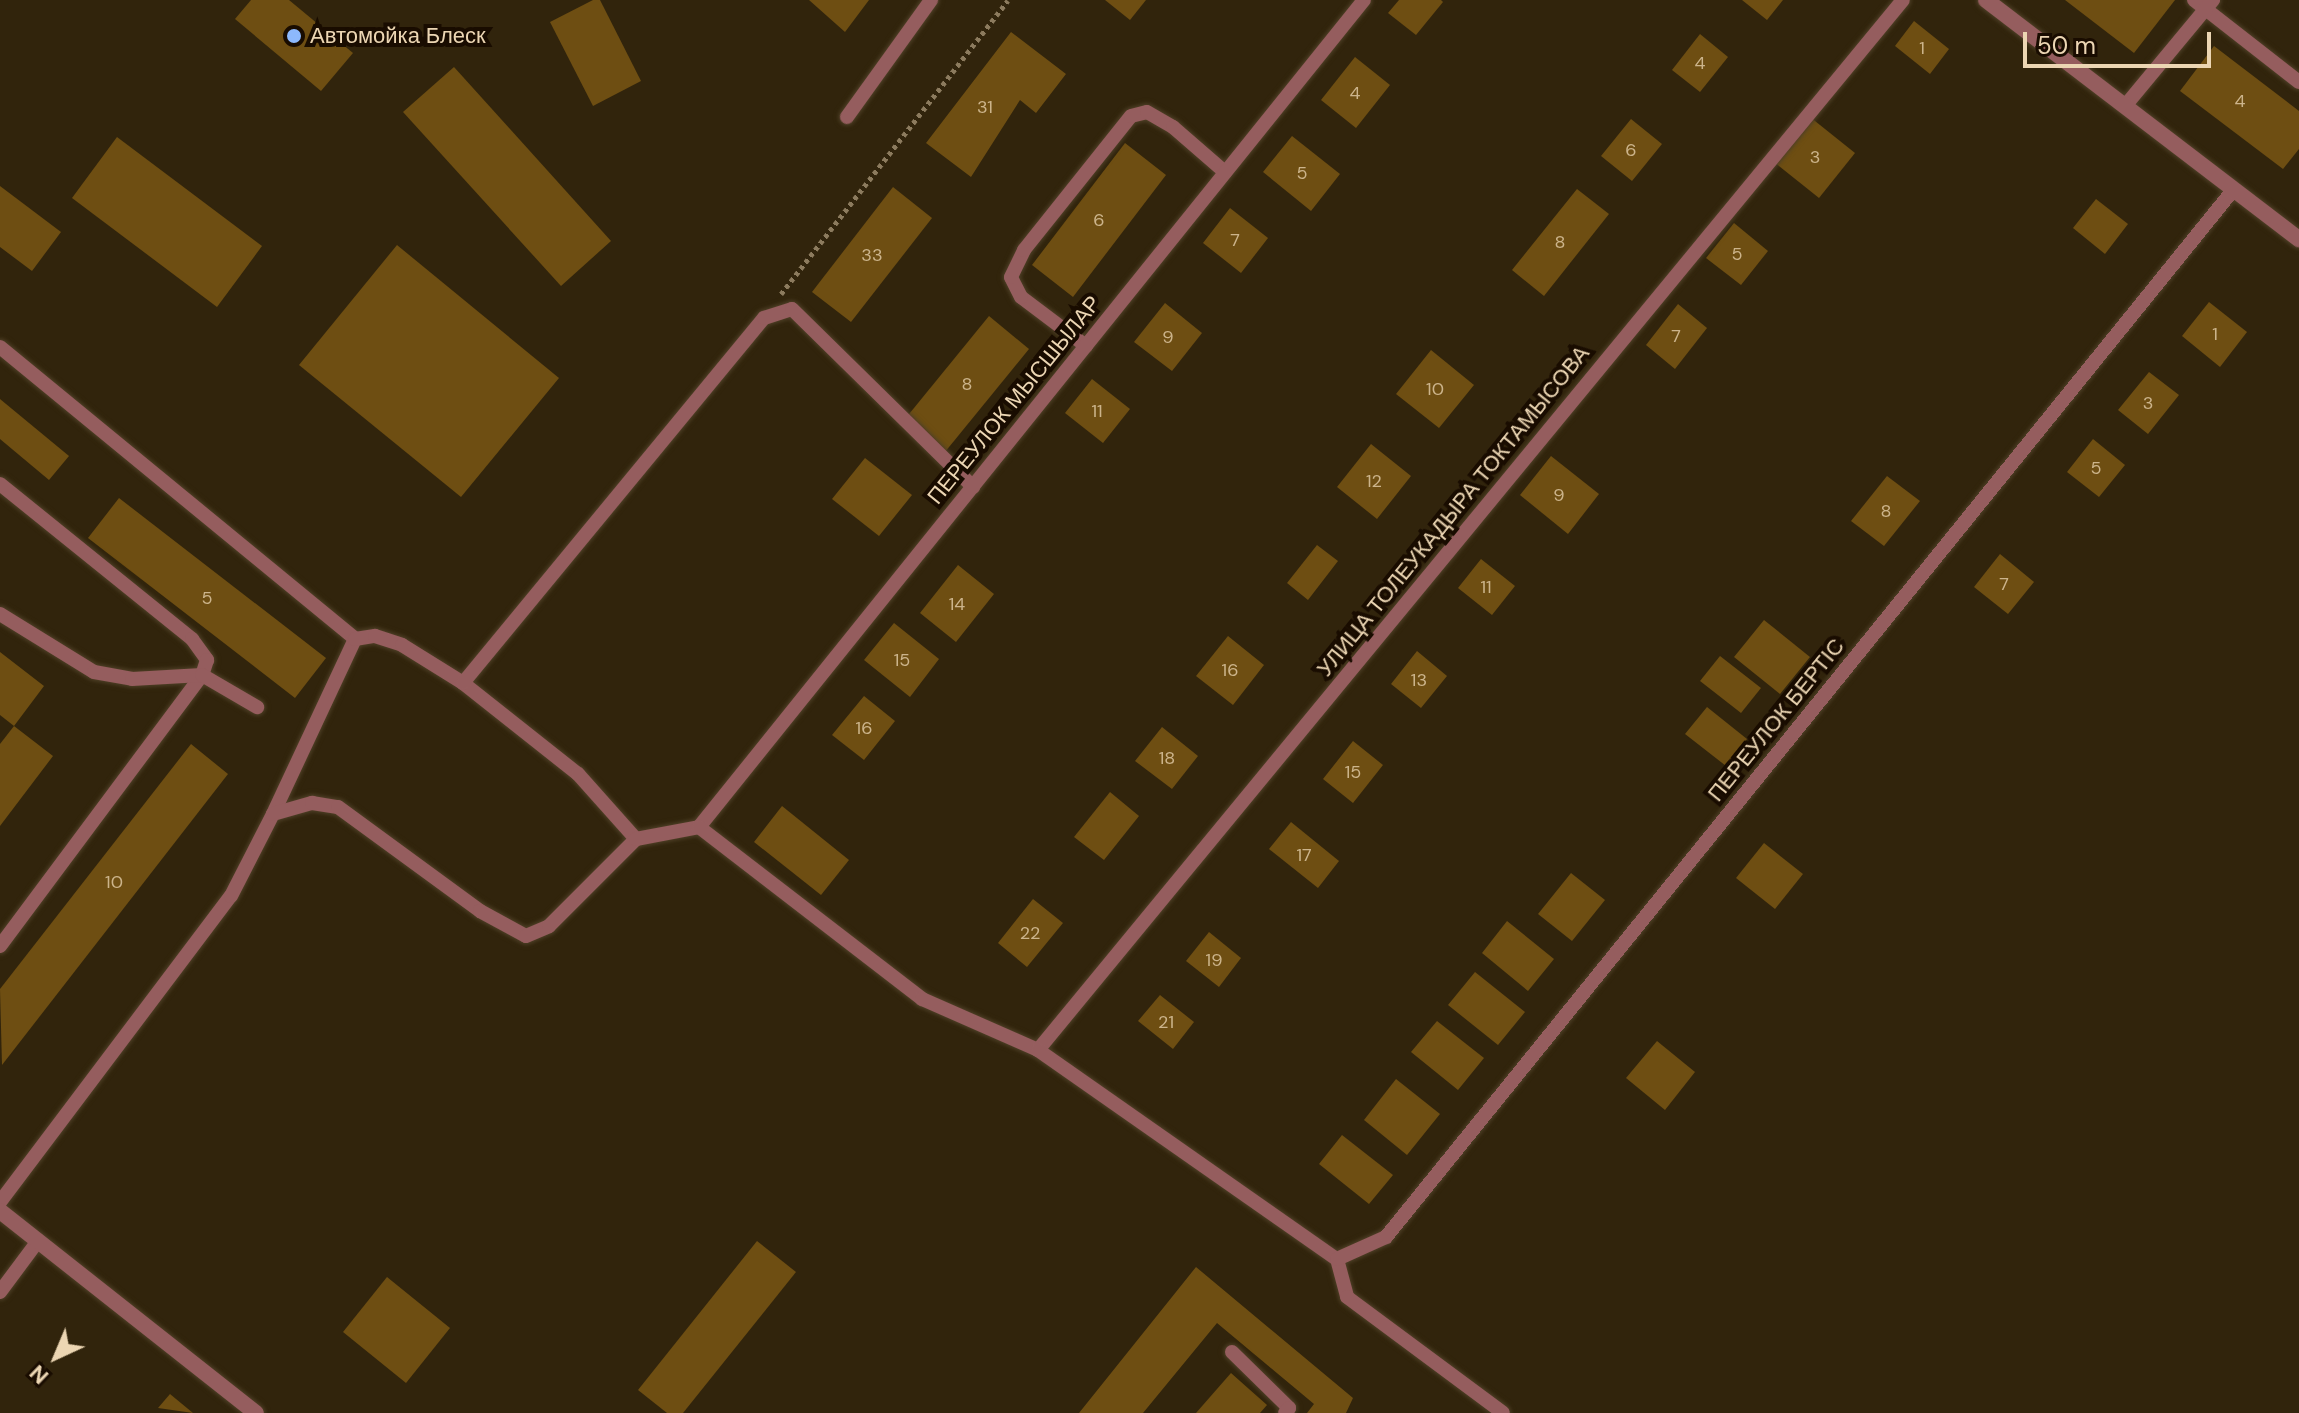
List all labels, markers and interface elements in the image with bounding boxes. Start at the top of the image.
scale bar [2027,16,2215,66]
place label: Автомойка Блеск [310,23,486,49]
marker: Автомойка Блеск [285,27,303,45]
text: 50 m [2037,30,2096,61]
house number: 1 [1919,37,1925,59]
house number: 4 [1695,52,1705,74]
house number: 4 [1350,82,1360,104]
house number: 4 [2235,90,2245,112]
house number: 31 [977,96,993,118]
house number: 6 [1625,139,1637,161]
house number: 3 [1810,146,1820,168]
house number: 5 [1297,162,1307,184]
house number: 6 [1093,209,1105,231]
house number: 7 [1230,229,1240,251]
house number: 8 [1555,231,1565,253]
house number: 5 [1732,243,1742,265]
house number: 33 [861,244,883,266]
street label: ПЕРЕУЛОК МЫСШЫЛАР [922,291,1106,509]
house number: 1 [2212,323,2218,345]
house number: 7 [1671,325,1681,347]
house number: 9 [1162,326,1174,348]
street label: УЛИЦА ТОЛЕУКАДЫРА ТОКТАМЫСОВА [1311,340,1595,682]
house number: 8 [962,373,972,395]
house number: 10 [1426,378,1444,400]
house number: 3 [2143,392,2153,414]
house number: 11 [1091,400,1103,422]
house number: 5 [2091,457,2101,479]
house number: 12 [1366,470,1382,492]
house number: 9 [1553,484,1565,506]
house number: 8 [1881,500,1891,522]
house number: 7 [1999,573,2009,595]
house number: 11 [1480,576,1492,598]
house number: 5 [202,587,212,609]
house number: 14 [949,593,965,615]
street label: ПЕРЕУЛОК БЕРТІС [1702,633,1850,807]
house number: 15 [894,649,910,671]
house number: 16 [1222,659,1238,681]
house number: 13 [1411,669,1427,691]
house number: 16 [856,717,872,739]
house number: 18 [1159,747,1175,769]
house number: 15 [1345,761,1361,783]
house number: 17 [1296,844,1312,866]
house number: 10 [105,871,123,893]
house number: 22 [1020,922,1040,944]
house number: 19 [1206,949,1222,971]
house number: 21 [1158,1011,1174,1033]
north arrow [16,1317,96,1397]
text: N [23,1359,55,1391]

